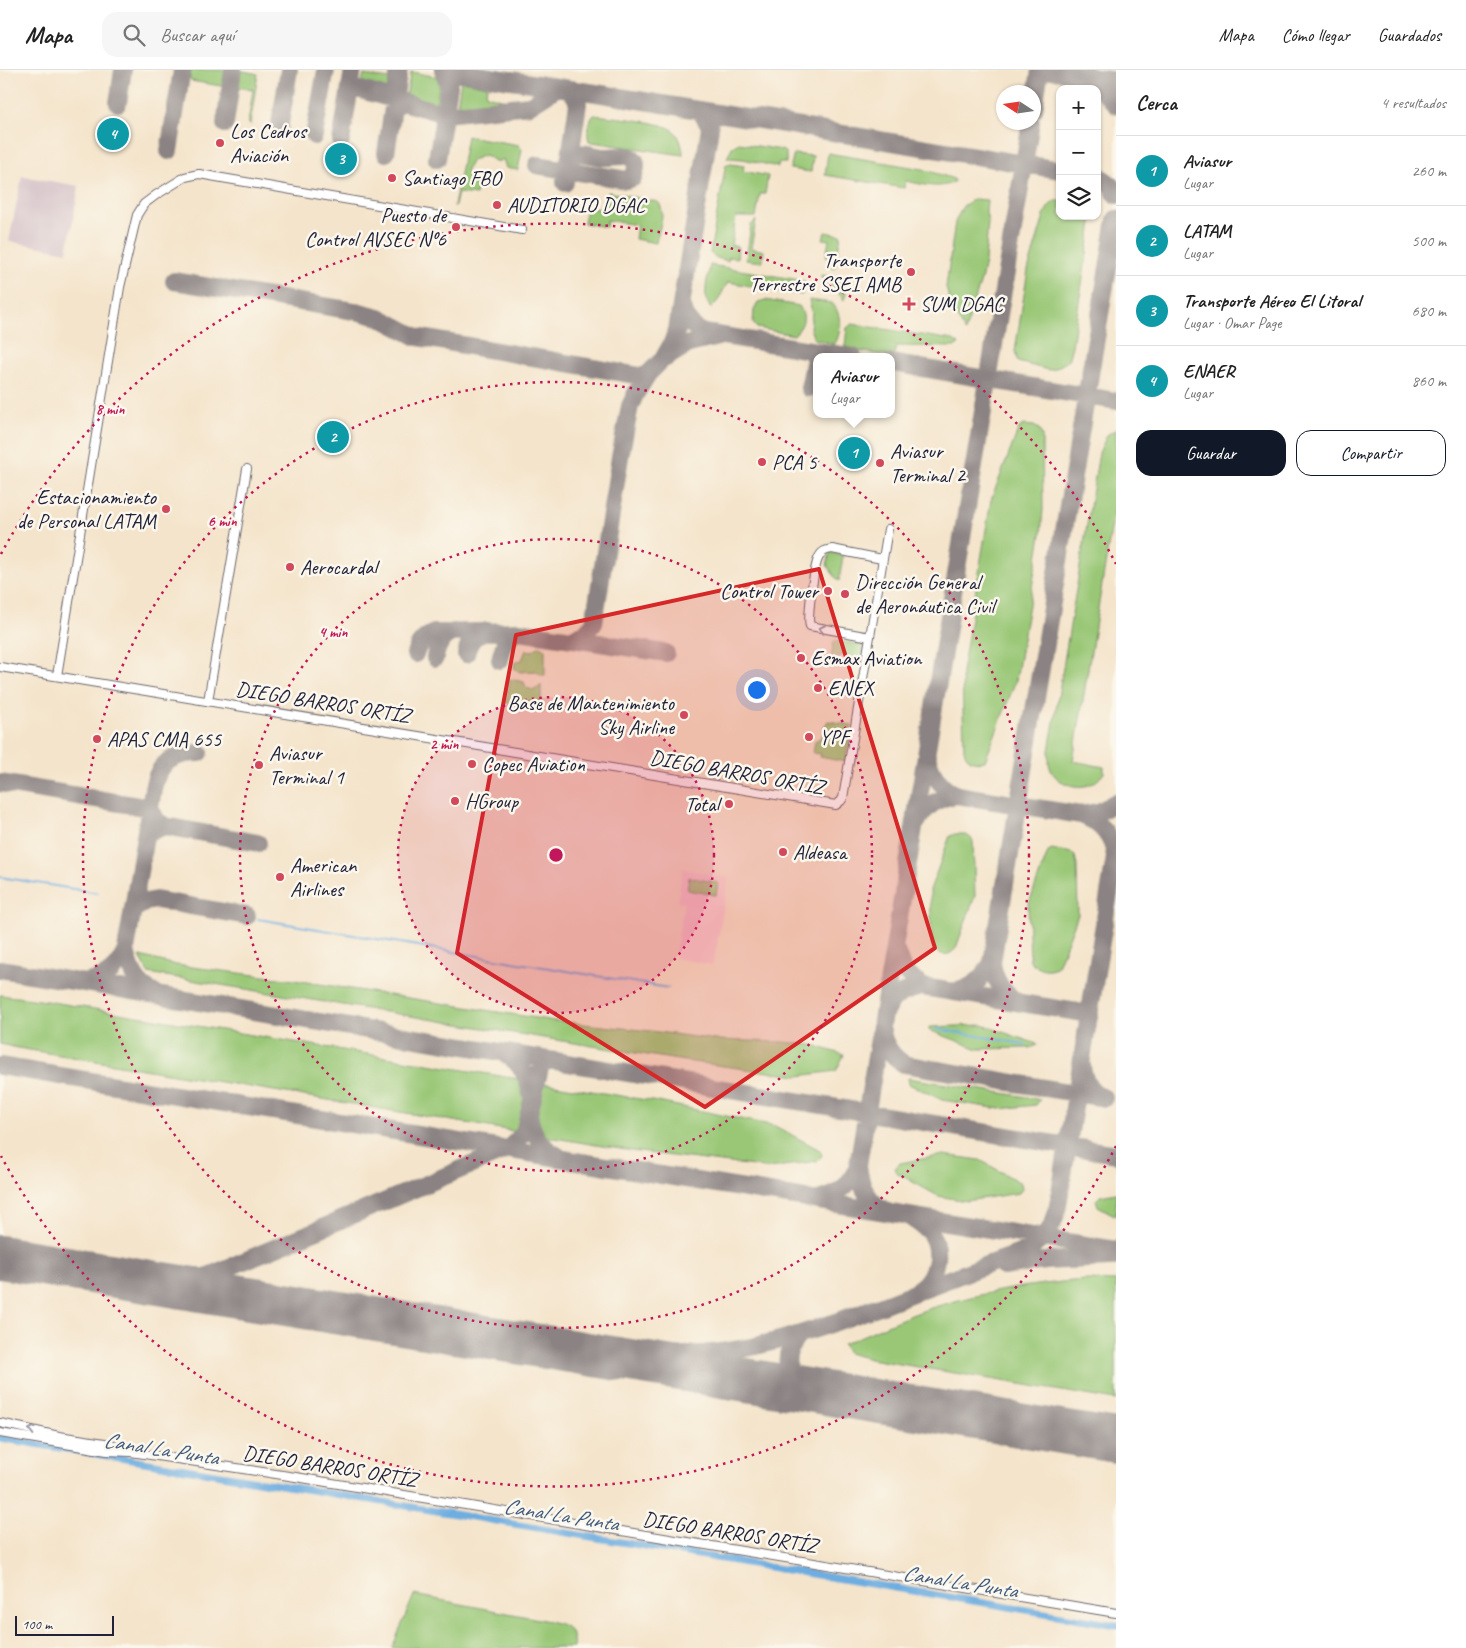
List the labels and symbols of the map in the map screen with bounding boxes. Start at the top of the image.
north arrow [996,85,1041,130]
pin: 4 [97,115,129,153]
place label: Los Cedros Aviación [230,118,308,168]
marker: Los Cedros Aviación [214,137,226,149]
pin: 3 [325,140,357,178]
place label: Santiago FBO [402,165,503,191]
marker: Santiago FBO [386,172,398,184]
place label: AUDITORIO DGAC [507,192,648,218]
marker: AUDITORIO DGAC [491,199,503,211]
place label: Puesto de Control AVSEC Nº6 [305,202,448,252]
marker: Puesto de Control AVSEC Nº6 [450,221,462,233]
place label: Transporte Terrestre SSEI AMB [749,247,903,297]
marker: Transporte Terrestre SSEI AMB [905,266,917,278]
place label: SUM DGAC [920,291,1006,317]
marker: SUM DGAC [902,297,916,311]
text: 8 min [96,400,125,419]
pin: 2 [317,418,349,456]
pin: 1 [838,434,870,472]
place label: Aviasur Terminal 2 [890,438,967,488]
place label: PCA 5 [772,449,818,475]
marker: PCA 5 [756,456,768,468]
marker: Aviasur Terminal 2 [874,457,886,469]
place label: Estacionamiento de Personal LATAM [17,484,158,534]
marker: Estacionamiento de Personal LATAM [160,503,172,515]
text: 6 min [207,512,238,531]
place label: Aerocardal [300,554,380,580]
marker: Aerocardal [284,561,296,573]
place label: Dirección General de Aeronáutica Civil [855,569,998,619]
place label: Control Tower [720,578,819,604]
marker: Control Tower [822,585,834,597]
marker: Dirección General de Aeronáutica Civil [839,588,851,600]
text: 4 min [319,623,348,642]
one-way arrow [817,624,826,634]
place label: Esmax Aviation [811,645,923,671]
marker: Esmax Aviation [795,652,807,664]
street label: DIEGO BARROS ORTÍZ [234,675,415,729]
place label: ENEX [828,675,876,701]
your location [744,677,770,703]
marker: ENEX [812,682,824,694]
place label: Base de Mantenimiento Sky Airline [507,690,676,740]
marker: Base de Mantenimiento Sky Airline [678,709,690,721]
place label: YPF [819,724,852,750]
place label: APAS CMA 655 [107,726,223,752]
marker: YPF [803,731,815,743]
marker: APAS CMA 655 [91,733,103,745]
text: 2 min [430,735,459,754]
place label: Aviasur Terminal 1 [269,740,346,790]
street label: DIEGO BARROS ORTÍZ [648,744,829,801]
place label: Copec Aviation [482,751,585,777]
marker: Copec Aviation [466,758,478,770]
marker: Aviasur Terminal 1 [253,759,265,771]
place label: HGroup [465,788,519,814]
place label: Total [685,791,722,817]
marker: HGroup [449,795,461,807]
marker: Total [723,798,735,810]
place label: Aldeasa [793,839,849,865]
centre of rings [547,846,565,864]
marker: Aldeasa [777,846,789,858]
place label: American Airlines [290,852,357,902]
marker: American Airlines [274,871,286,883]
one-way arrow [29,1425,37,1435]
water label: Canal La Punta [102,1426,222,1472]
street label: DIEGO BARROS ORTÍZ [241,1439,422,1493]
water label: Canal La Punta [502,1492,622,1538]
street label: DIEGO BARROS ORTÍZ [641,1505,822,1559]
water label: Canal La Punta [901,1559,1021,1605]
scale bar [15,1613,114,1636]

